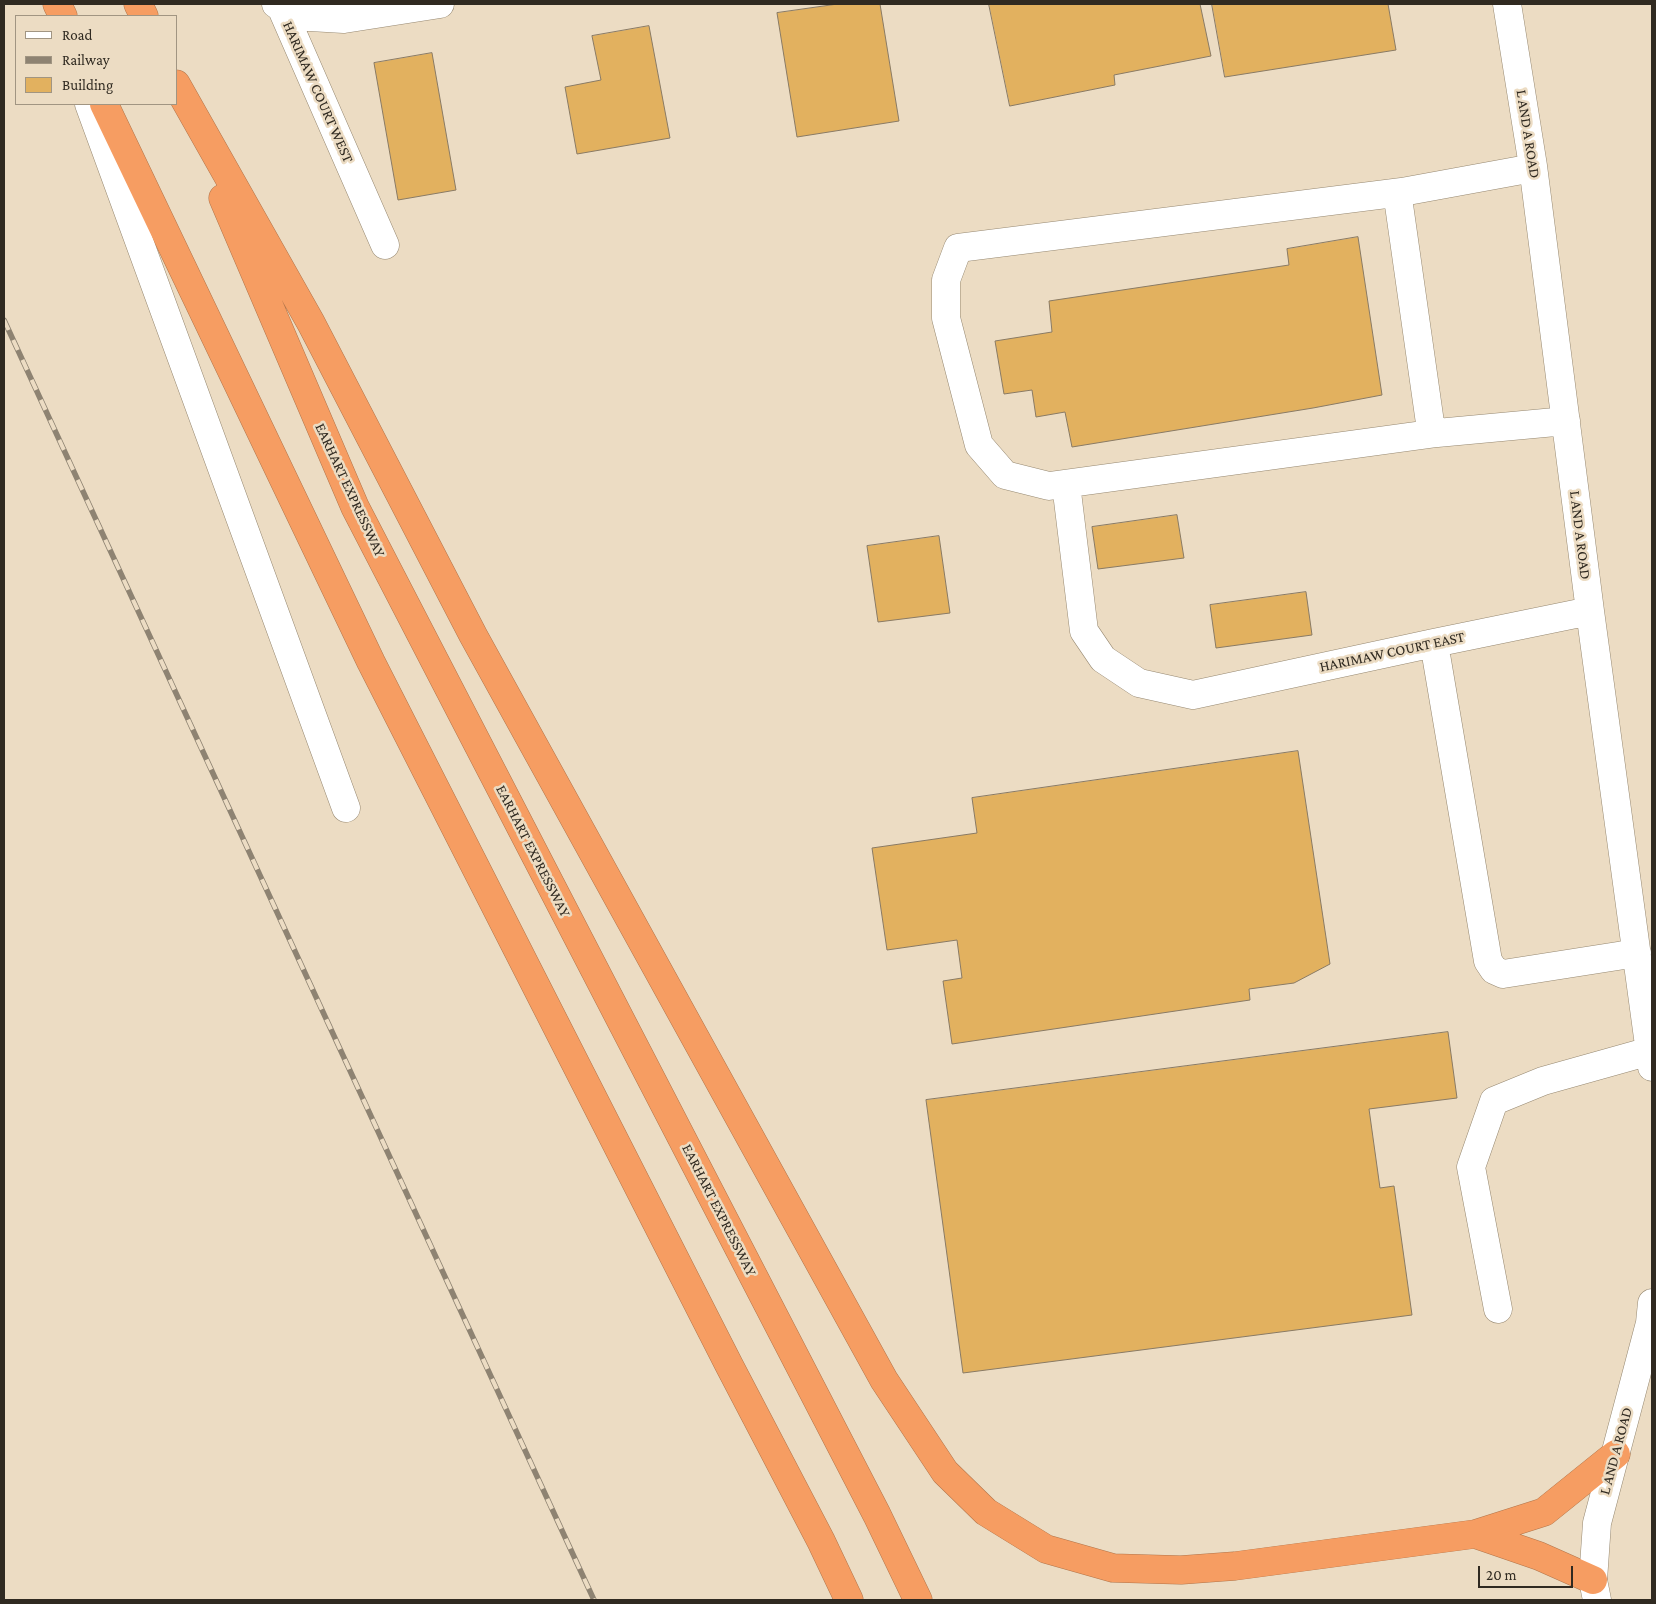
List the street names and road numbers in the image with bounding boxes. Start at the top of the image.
street label: HARIMAW COURT WEST [279,18,357,166]
street label: L AND A ROAD [1512,88,1544,180]
street label: EARHART EXPRESSWAY [311,420,389,560]
street label: L AND A ROAD [1566,489,1594,581]
street label: HARIMAW COURT EAST [1318,628,1466,676]
street label: EARHART EXPRESSWAY [492,782,574,920]
street label: EARHART EXPRESSWAY [678,1141,760,1279]
street label: L AND A ROAD [1596,1405,1636,1497]

